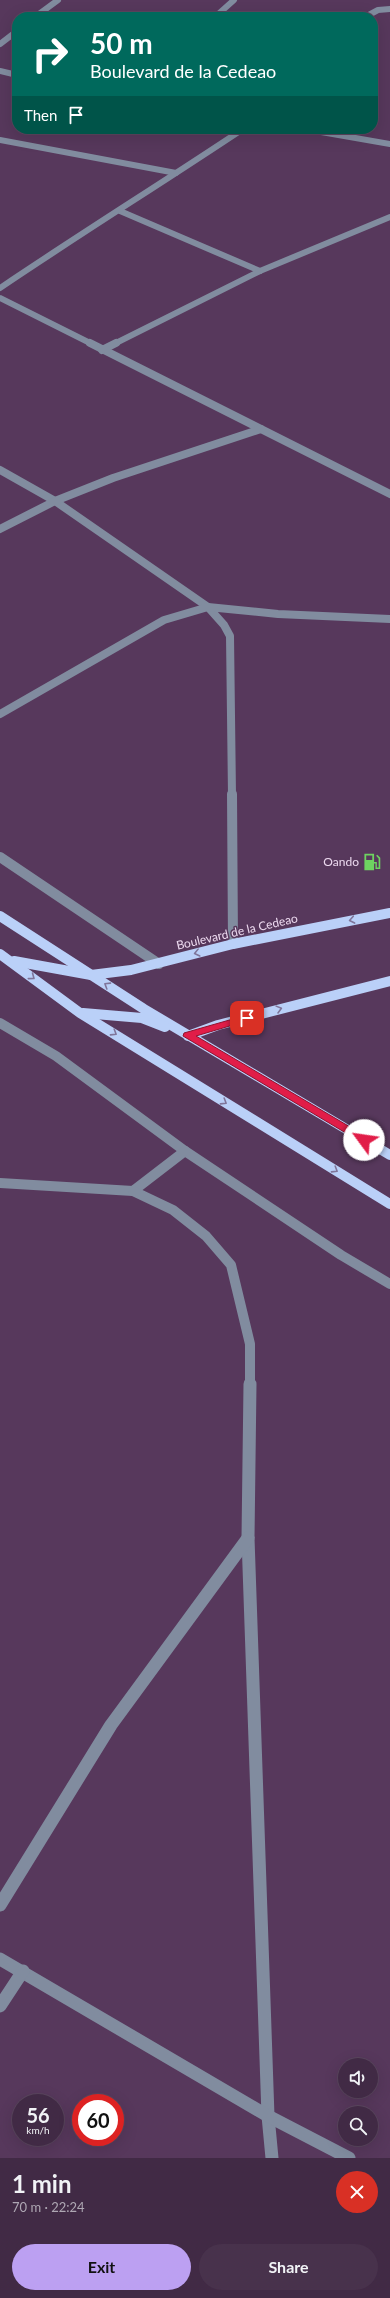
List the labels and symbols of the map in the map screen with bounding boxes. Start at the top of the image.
fuel station icon: Oando [362,852,382,872]
place label: Oando [323,854,359,869]
street label: Boulevard de la Cedeao [175,910,299,953]
one-way arrow [349,916,355,924]
one-way arrow [194,948,201,957]
one-way arrow [28,972,35,979]
one-way arrow [104,982,111,990]
pin [230,1001,264,1035]
one-way arrow [276,1006,282,1014]
one-way arrow [110,1029,117,1036]
one-way arrow [220,1097,227,1104]
position arrow [343,1119,385,1161]
one-way arrow [331,1165,338,1173]
speed limit sign: 60 [72,2094,124,2146]

